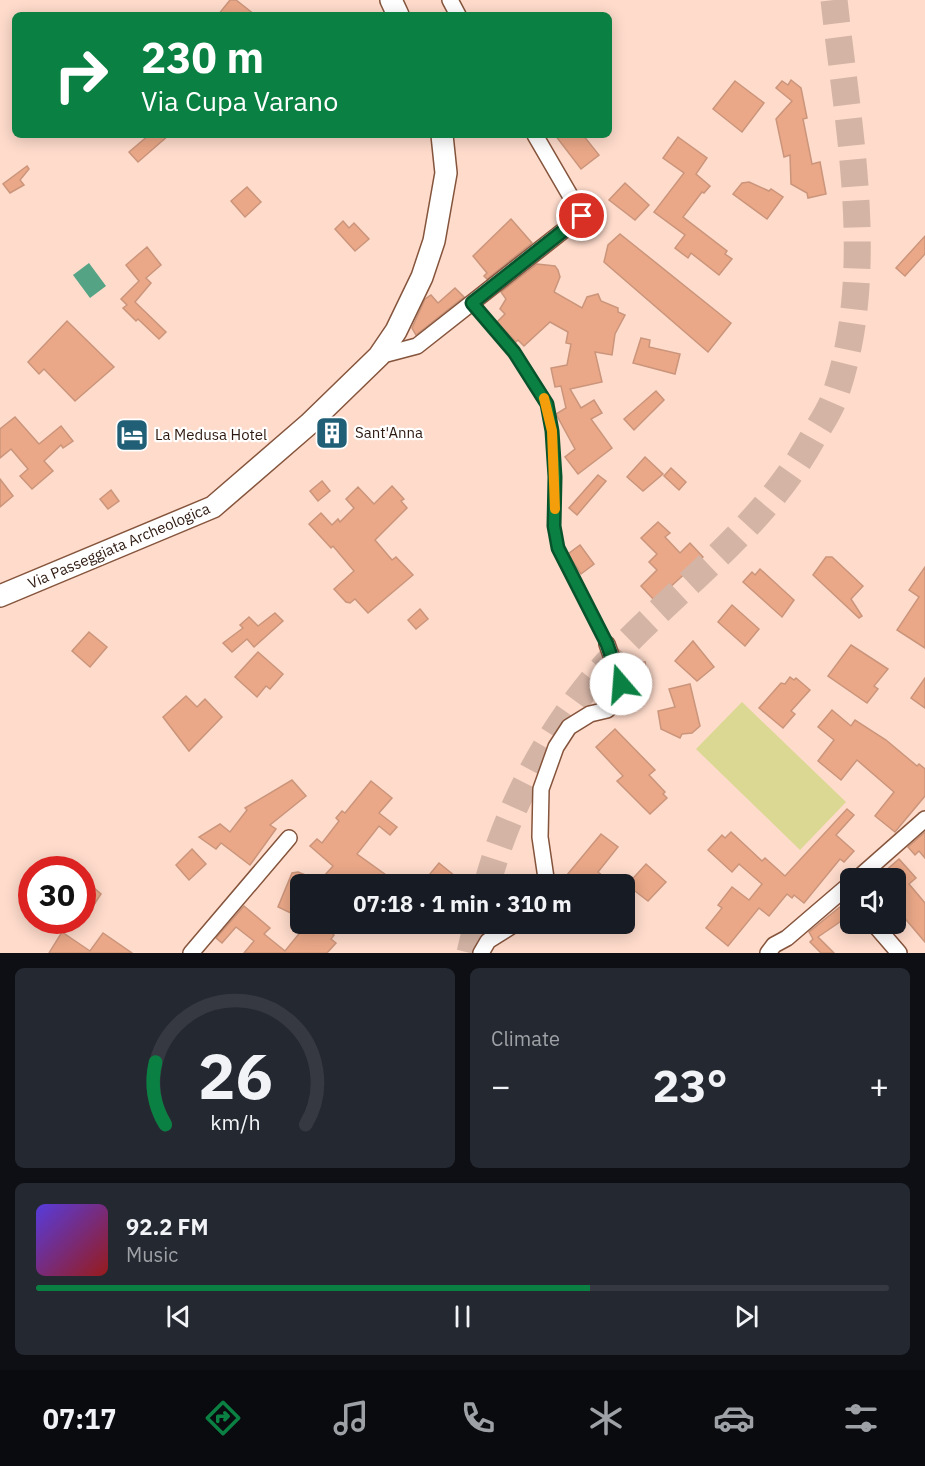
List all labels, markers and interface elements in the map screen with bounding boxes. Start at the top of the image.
text: 230 m [141,30,264,85]
icon: right [42,36,120,114]
text: Via Cupa Varano [141,83,338,118]
pin [556,190,607,241]
icon: arrive [565,199,598,232]
building icon: Sant'Anna [314,415,350,451]
hotel icon: La Medusa Hotel [114,417,150,453]
place label: Sant'Anna [355,423,423,442]
place label: La Medusa Hotel [155,425,267,444]
street label: Via Passeggiata Archeologica [25,498,213,593]
position arrow [589,652,653,716]
speed limit sign: 30 [18,856,96,934]
map controls [840,868,906,934]
button: sound [840,868,906,934]
text: 07:18 · 1 min · 310 m [353,889,572,918]
text: Climate [491,1025,560,1052]
text: 26 [198,1035,272,1116]
text: 23° [652,1056,728,1114]
text: − [491,1064,511,1107]
text: + [869,1064,889,1107]
text: km/h [210,1108,260,1136]
text: 92.2 FM [126,1212,209,1241]
text: Music [126,1241,178,1268]
icon: previous [162,1300,195,1333]
icon: pause [446,1300,479,1333]
icon: next [730,1300,763,1333]
icon: directions [202,1397,244,1439]
icon: music [330,1397,372,1439]
icon: phone [457,1397,499,1439]
icon: climate [585,1397,627,1439]
icon: car [713,1397,755,1439]
icon: filters [840,1397,882,1439]
text: 07:17 [43,1401,117,1436]

